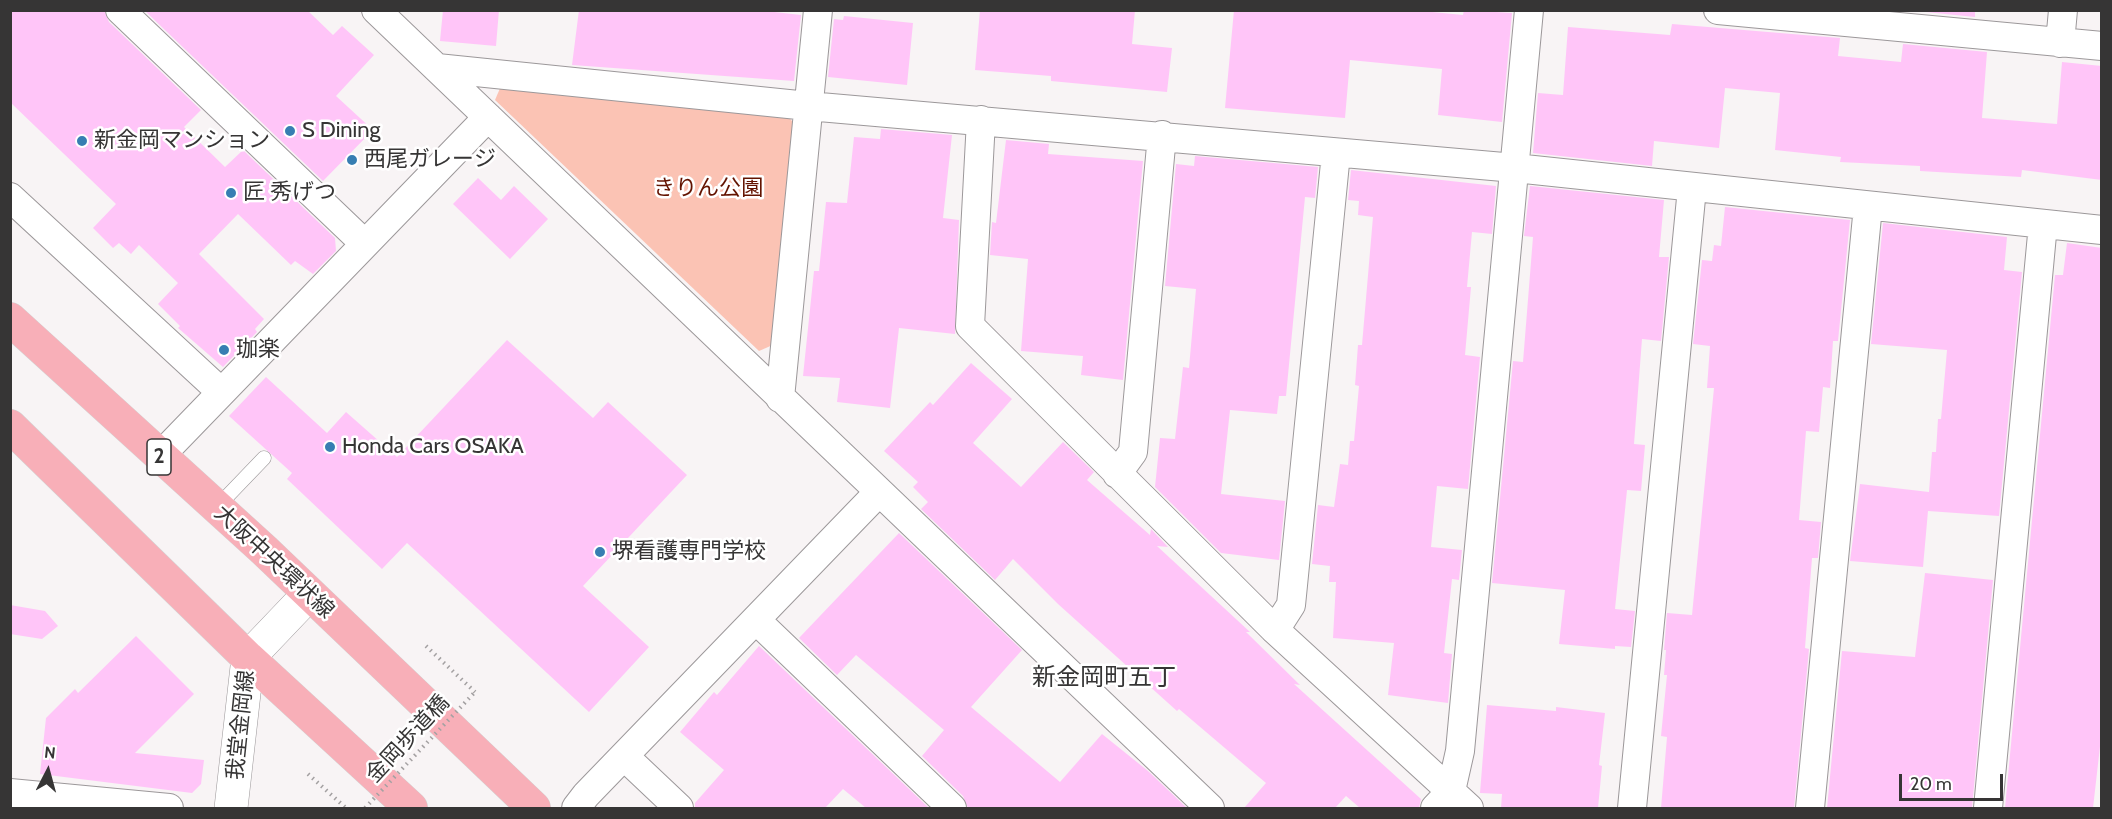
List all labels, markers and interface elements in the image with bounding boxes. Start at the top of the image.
place label: S Dining [302,118,381,144]
marker: S Dining [283,124,297,138]
place label: 新金岡マンション [94,128,270,154]
marker: 新金岡マンション [75,134,89,148]
place label: 西尾ガレージ [364,147,496,173]
marker: 西尾ガレージ [345,153,359,167]
park label: きりん公園 [653,176,763,202]
place label: 匠 秀げつ [243,180,336,206]
marker: 匠 秀げつ [224,186,238,200]
place label: 珈楽 [236,337,280,363]
marker: 珈楽 [217,343,231,357]
place label: Honda Cars OSAKA [342,434,524,460]
road number: 2 [147,439,171,475]
marker: Honda Cars OSAKA [323,440,337,454]
street label: 大阪中央環状線 [209,500,339,624]
place label: 堺看護専門学校 [612,539,766,565]
marker: 堺看護専門学校 [593,545,607,559]
district label: 新金岡町五丁 [1032,664,1176,692]
street label: 我堂金岡線 [222,669,260,781]
street label: 金岡歩道橋 [361,690,455,788]
north arrow [18,741,78,801]
text: N [43,743,57,763]
scale bar [1902,762,2006,800]
text: 20 m [1910,773,1952,795]

